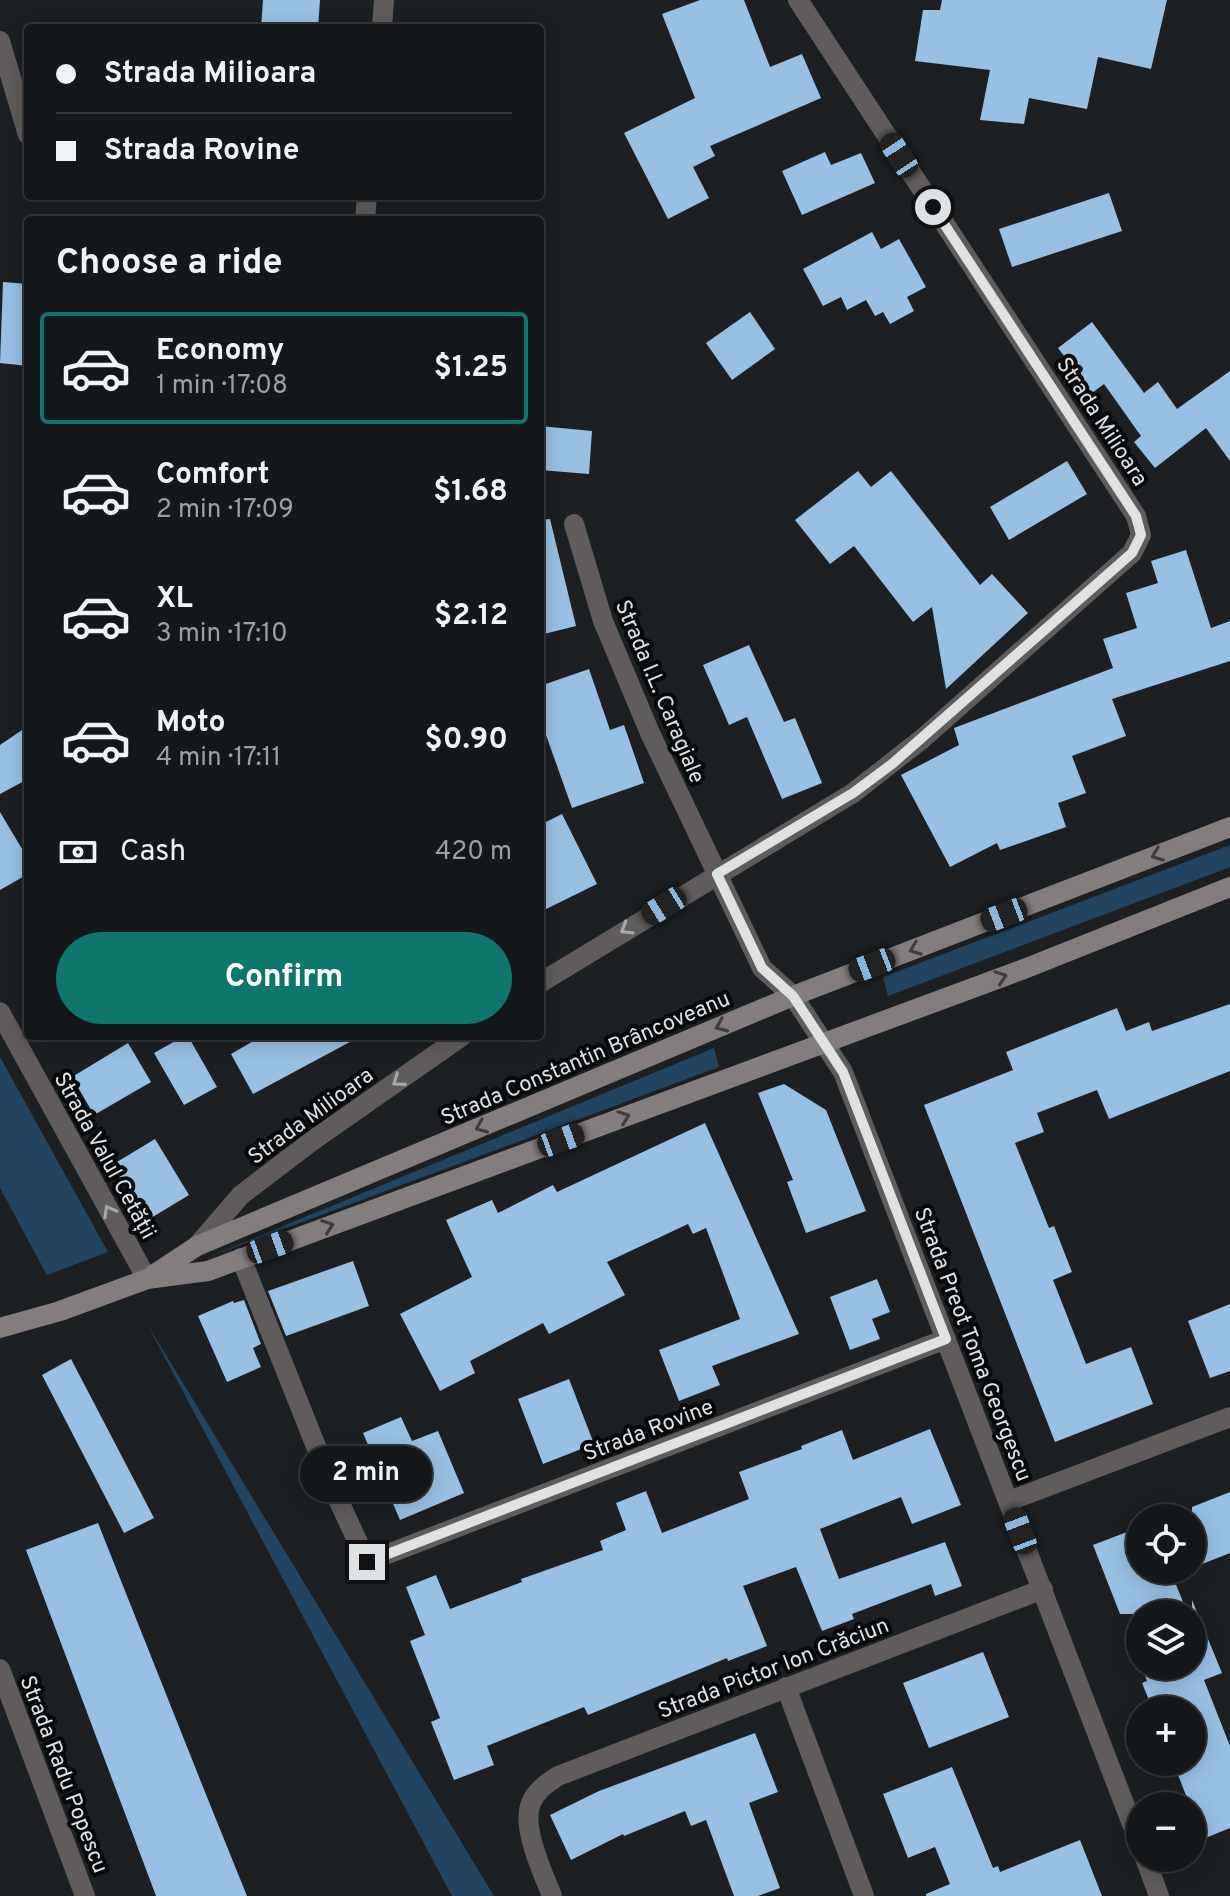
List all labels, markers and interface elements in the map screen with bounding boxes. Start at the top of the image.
text: Strada Milioara [104,56,316,93]
car [876,128,922,182]
text: Strada Rovine [104,133,299,170]
route start [915,189,951,225]
text: Choose a ride [56,241,282,287]
icon: car [60,332,132,404]
text: Economy [156,333,284,370]
text: $1.25 [434,350,508,387]
street label: Strada Milioara [1049,353,1153,492]
text: 1 min · 17:08 [156,370,288,403]
icon: car [60,456,132,528]
text: Comfort [156,457,269,494]
text: $1.68 [433,474,508,511]
text: 2 min · 17:09 [156,494,294,527]
icon: car [60,580,132,652]
text: XL [156,581,193,618]
street label: Strada I.L. Caragiale [608,596,710,788]
text: $2.12 [434,598,508,635]
text: 3 min · 17:10 [156,618,288,651]
icon: car [60,704,132,776]
text: Moto [156,705,226,742]
text: $0.90 [425,722,508,759]
text: 4 min · 17:11 [156,742,281,775]
icon: cash [56,830,100,874]
text: Cash [120,834,186,871]
text: 420 m [435,836,512,869]
one-way arrow [1151,846,1165,862]
car [637,883,691,929]
car [977,895,1031,935]
one-way arrow [620,919,635,935]
button: Confirm [56,932,512,1024]
one-way arrow [909,939,923,956]
car [845,945,899,985]
one-way arrow [993,971,1007,987]
street label: Strada Constantin Brâncoveanu [437,986,735,1133]
one-way arrow [715,1016,729,1033]
street label: Strada Milioara [244,1063,379,1172]
street label: Strada Valul Cetății [47,1068,161,1244]
one-way arrow [393,1071,407,1086]
one-way arrow [617,1110,631,1127]
one-way arrow [475,1117,489,1133]
car [534,1121,588,1159]
street label: Strada Preot Toma Georgescu [907,1204,1036,1486]
one-way arrow [103,1205,119,1219]
one-way arrow [320,1219,334,1236]
car [243,1228,297,1266]
street label: Strada Rovine [580,1394,718,1469]
callout: 2 min [301,1446,433,1502]
text: 2 min [332,1457,400,1490]
car [1000,1504,1040,1558]
map controls [1126,1504,1206,1872]
button: locate [1126,1504,1206,1584]
route end [349,1544,385,1580]
button: layers [1126,1600,1206,1680]
street label: Strada Pictor Ion Crăciun [655,1613,893,1726]
street label: Strada Radu Popescu [13,1672,113,1878]
button: + [1126,1696,1206,1776]
button: − [1126,1792,1206,1872]

